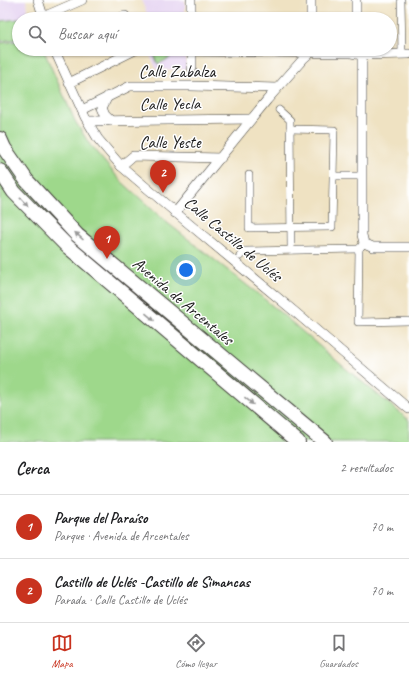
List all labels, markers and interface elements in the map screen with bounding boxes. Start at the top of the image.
search box [12,12,397,56]
icon: search [26,23,48,45]
text: Buscar aquí [58,25,117,44]
street label: Calle Zabalza [139,61,216,82]
street label: Calle Yecla [140,93,202,115]
street label: Calle Yeste [140,132,202,153]
pin: 2 [150,160,176,193]
street label: Calle Castillo de Uclés [180,192,288,287]
one-way arrow [19,197,29,207]
pin: 1 [94,226,120,259]
one-way arrow [73,232,84,241]
street label: Avenida de Arcentales [128,253,239,351]
your location [176,260,196,280]
one-way arrow [145,312,155,321]
one-way arrow [244,396,255,405]
text: Cerca [16,458,49,479]
text: 2 resultados [340,460,393,476]
text: Parque del Paraíso [54,509,147,528]
text: 1 [26,519,32,535]
text: 70 m [371,519,393,535]
text: Parque · Avenida de Arcentales [54,528,189,544]
text: Castillo de Uclés -Castillo de Simancas [54,573,250,592]
text: 2 [26,583,32,599]
text: 70 m [371,583,393,599]
text: Parada · Calle Castillo de Uclés [54,592,187,608]
tab: Mapa [51,632,73,670]
tab: Cómo llegar [175,632,217,670]
tab: Guardados [319,632,358,670]

